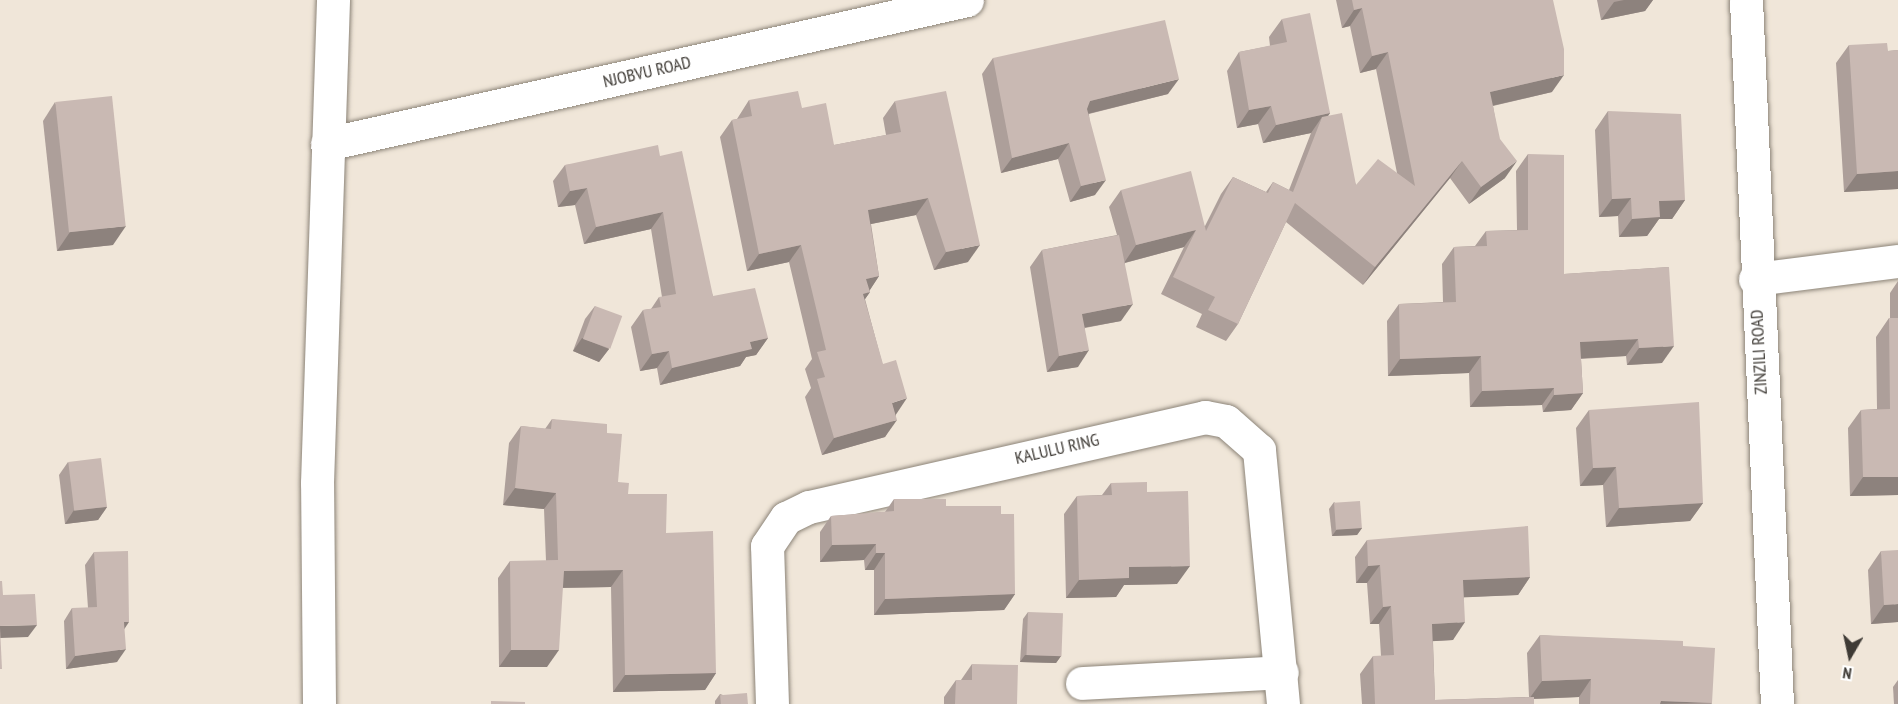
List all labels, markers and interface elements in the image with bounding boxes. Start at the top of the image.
street label: NJOBVU ROAD [601,51,693,93]
street label: ZINZILI ROAD [1746,309,1772,395]
street label: KALULU RING [1013,429,1101,469]
north arrow [1820,626,1880,686]
text: N [1841,663,1853,684]

